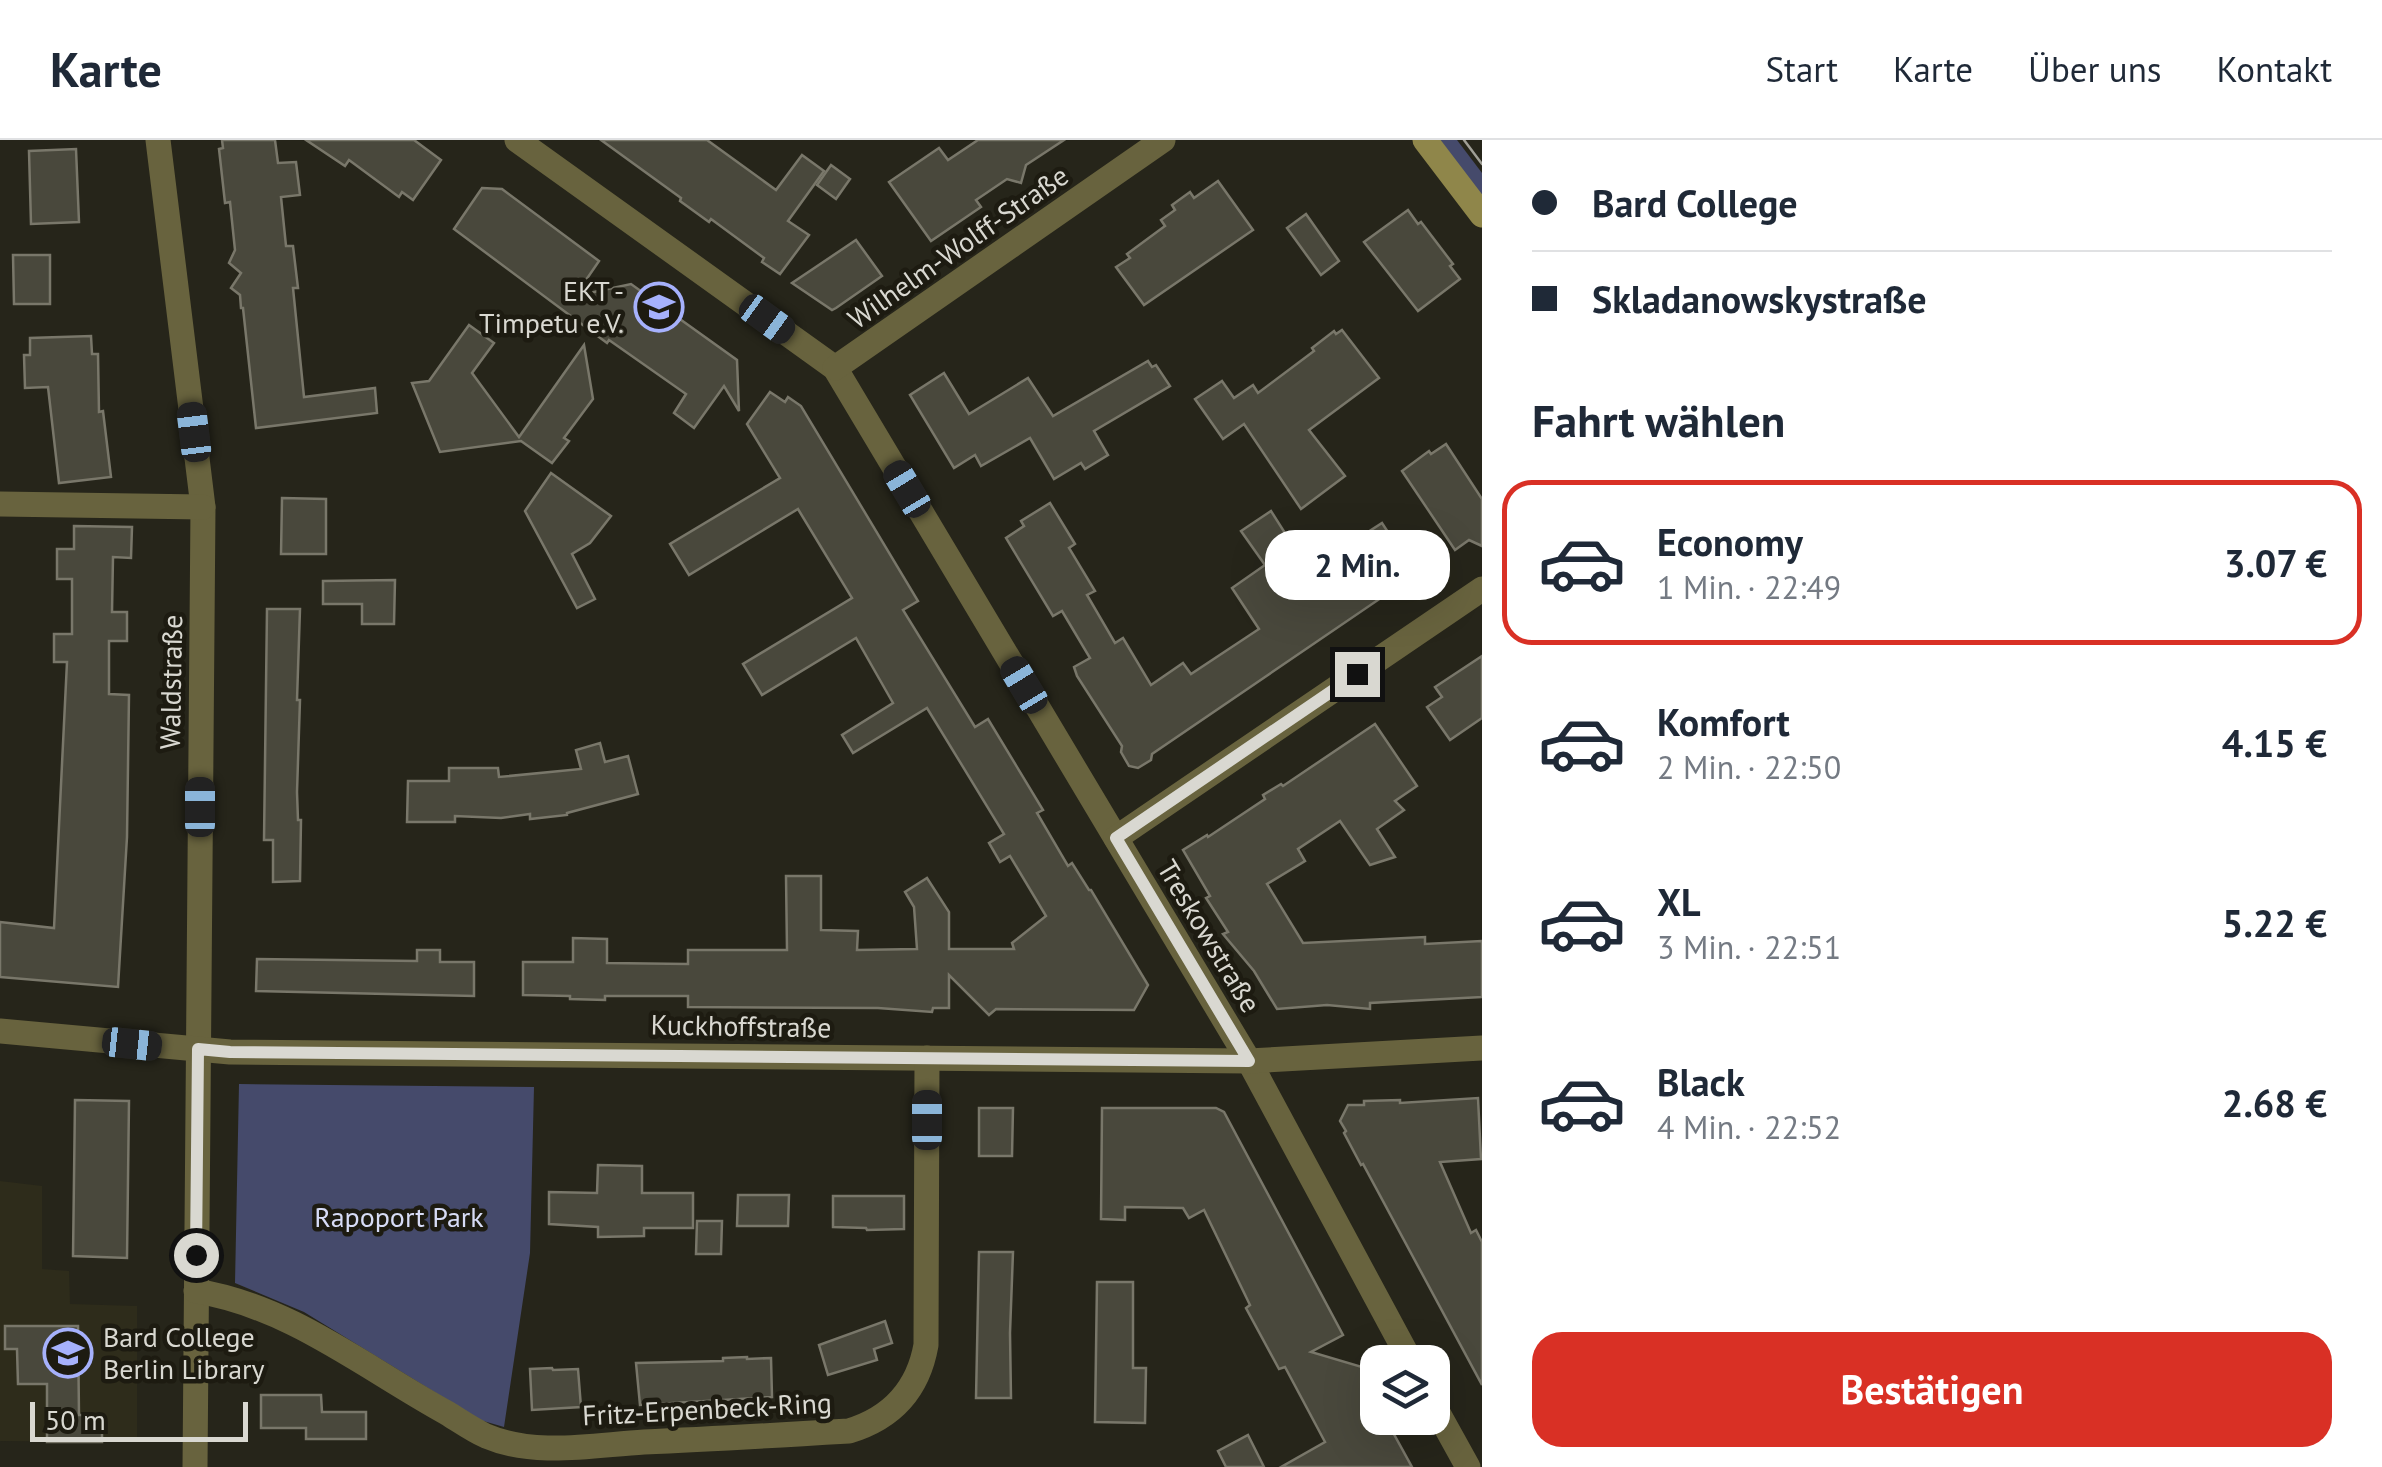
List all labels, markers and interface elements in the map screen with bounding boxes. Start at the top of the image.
text: Karte [50,38,162,100]
text: Start [1765,46,1838,92]
text: Karte [1893,46,1973,92]
text: Über uns [2028,46,2162,92]
text: Kontakt [2217,46,2332,92]
street label: Wilhelm-Wolff-Straße [840,157,1075,337]
text: Bard College [1592,178,1798,227]
place label: EKT - Timpetu e.V. [479,272,624,341]
text: Skladanowskystraße [1592,274,1926,323]
school or university icon: EKT - Timpetu e.V. [633,281,685,333]
car [734,289,800,349]
text: Fahrt wählen [1532,391,1785,449]
car [175,400,213,464]
car [879,456,935,522]
text: Economy [1657,517,1803,566]
icon: car [1537,518,1627,608]
callout: 2 Min. [1264,529,1450,599]
text: 3.07 € [2224,538,2327,587]
text: 2 Min. [1315,544,1400,586]
text: 1 Min. · 22:49 [1657,566,1841,608]
street label: Waldstraße [151,614,190,750]
car [996,652,1052,718]
route end [1335,652,1380,697]
text: Komfort [1657,697,1790,746]
icon: car [1537,698,1627,788]
text: 4.15 € [2222,718,2327,767]
text: 2 Min. · 22:50 [1657,746,1841,788]
car [185,777,215,837]
street label: Treskowstraße [1149,853,1270,1019]
text: XL [1657,877,1701,926]
icon: car [1537,878,1627,968]
text: 5.22 € [2222,898,2327,947]
text: 3 Min. · 22:51 [1657,926,1841,968]
street label: Kuckhoffstraße [650,1005,832,1046]
car [101,1026,163,1062]
text: Black [1657,1057,1745,1106]
icon: car [1537,1058,1627,1148]
text: 2.68 € [2222,1078,2327,1127]
car [912,1090,942,1150]
text: 4 Min. · 22:52 [1657,1106,1841,1148]
park label: Rapoport Park [314,1198,484,1235]
route start [174,1233,219,1278]
place label: Bard College Berlin Library [103,1318,265,1387]
school or university icon: Bard College Berlin Library [42,1327,94,1379]
button: Bestätigen [1532,1332,2332,1447]
map controls [1360,1345,1450,1435]
button: layers [1360,1345,1450,1435]
street label: Fritz-Erpenbeck-Ring [581,1383,833,1434]
scale bar [30,1397,248,1442]
text: 50 m [45,1401,106,1438]

